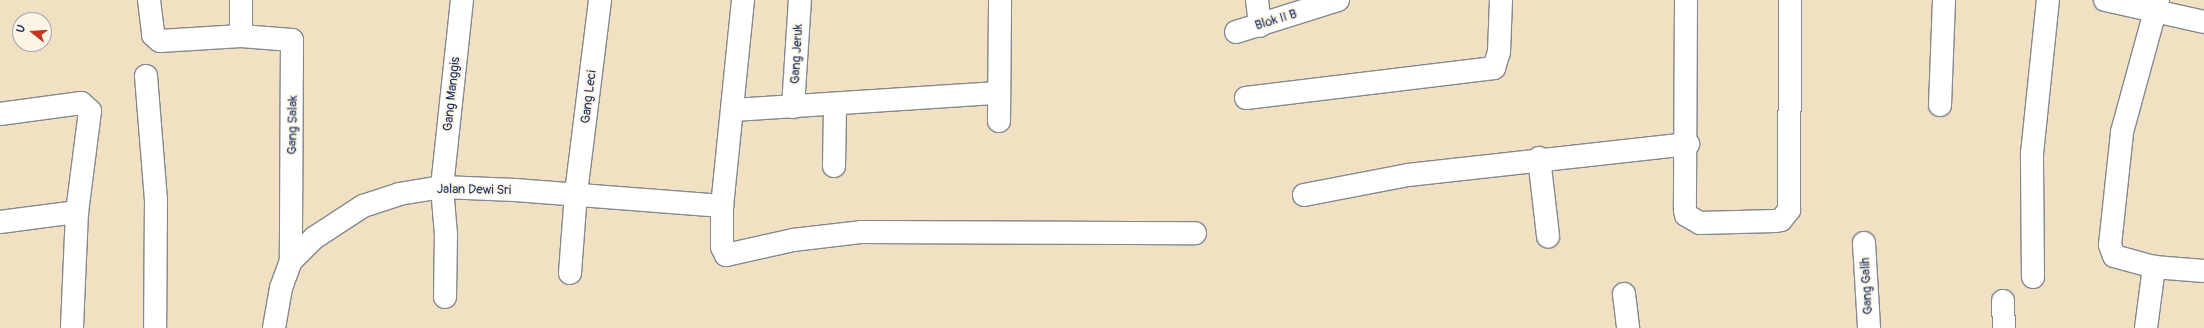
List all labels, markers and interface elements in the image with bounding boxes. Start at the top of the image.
street label: Blok II B [1253,6,1299,34]
north arrow [12,12,52,52]
text: U [14,23,28,34]
street label: Gang Jeruk [788,24,806,84]
street label: Gang Manggis [440,56,464,132]
street label: Gang Leci [578,69,600,125]
street label: Gang Salak [285,95,301,155]
street label: Jalan Dewi Sri [437,182,511,198]
street label: Gang Galih [1858,257,1876,315]

